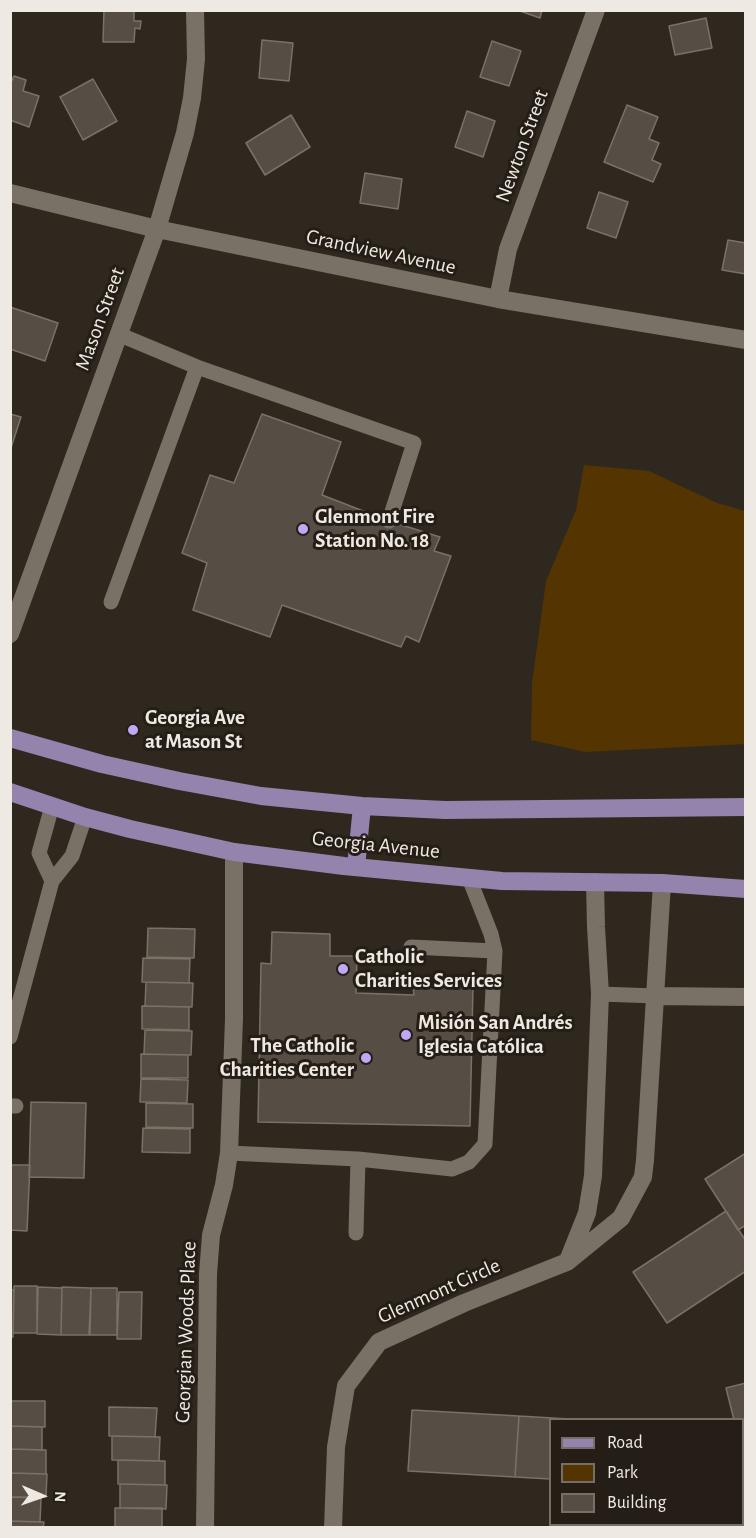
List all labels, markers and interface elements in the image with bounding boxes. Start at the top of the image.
street label: Newton Street [490,86,554,206]
street label: Grandview Avenue [304,224,458,280]
street label: Mason Street [70,264,130,374]
place label: Glenmont Fire Station No. 18 [315,504,435,554]
marker: Glenmont Fire Station No. 18 [296,522,310,536]
place label: Georgia Ave at Mason St [145,705,245,755]
marker: Georgia Ave at Mason St [126,723,140,737]
street label: Georgia Avenue [311,826,441,864]
place label: Catholic Charities Services [355,944,502,994]
marker: Catholic Charities Services [336,962,350,976]
place label: Misión San Andrés Iglesia Católica [418,1010,573,1060]
marker: Misión San Andrés Iglesia Católica [399,1028,413,1042]
place label: The Catholic Charities Center [220,1033,354,1083]
marker: The Catholic Charities Center [359,1051,373,1065]
street label: Georgian Woods Place [170,1241,202,1423]
street label: Glenmont Circle [374,1253,504,1329]
legend [549,1418,744,1526]
text: Road [607,1434,643,1452]
text: Park [607,1464,638,1482]
north arrow [12,1466,72,1526]
text: N [52,1491,68,1502]
text: Building [607,1494,666,1512]

